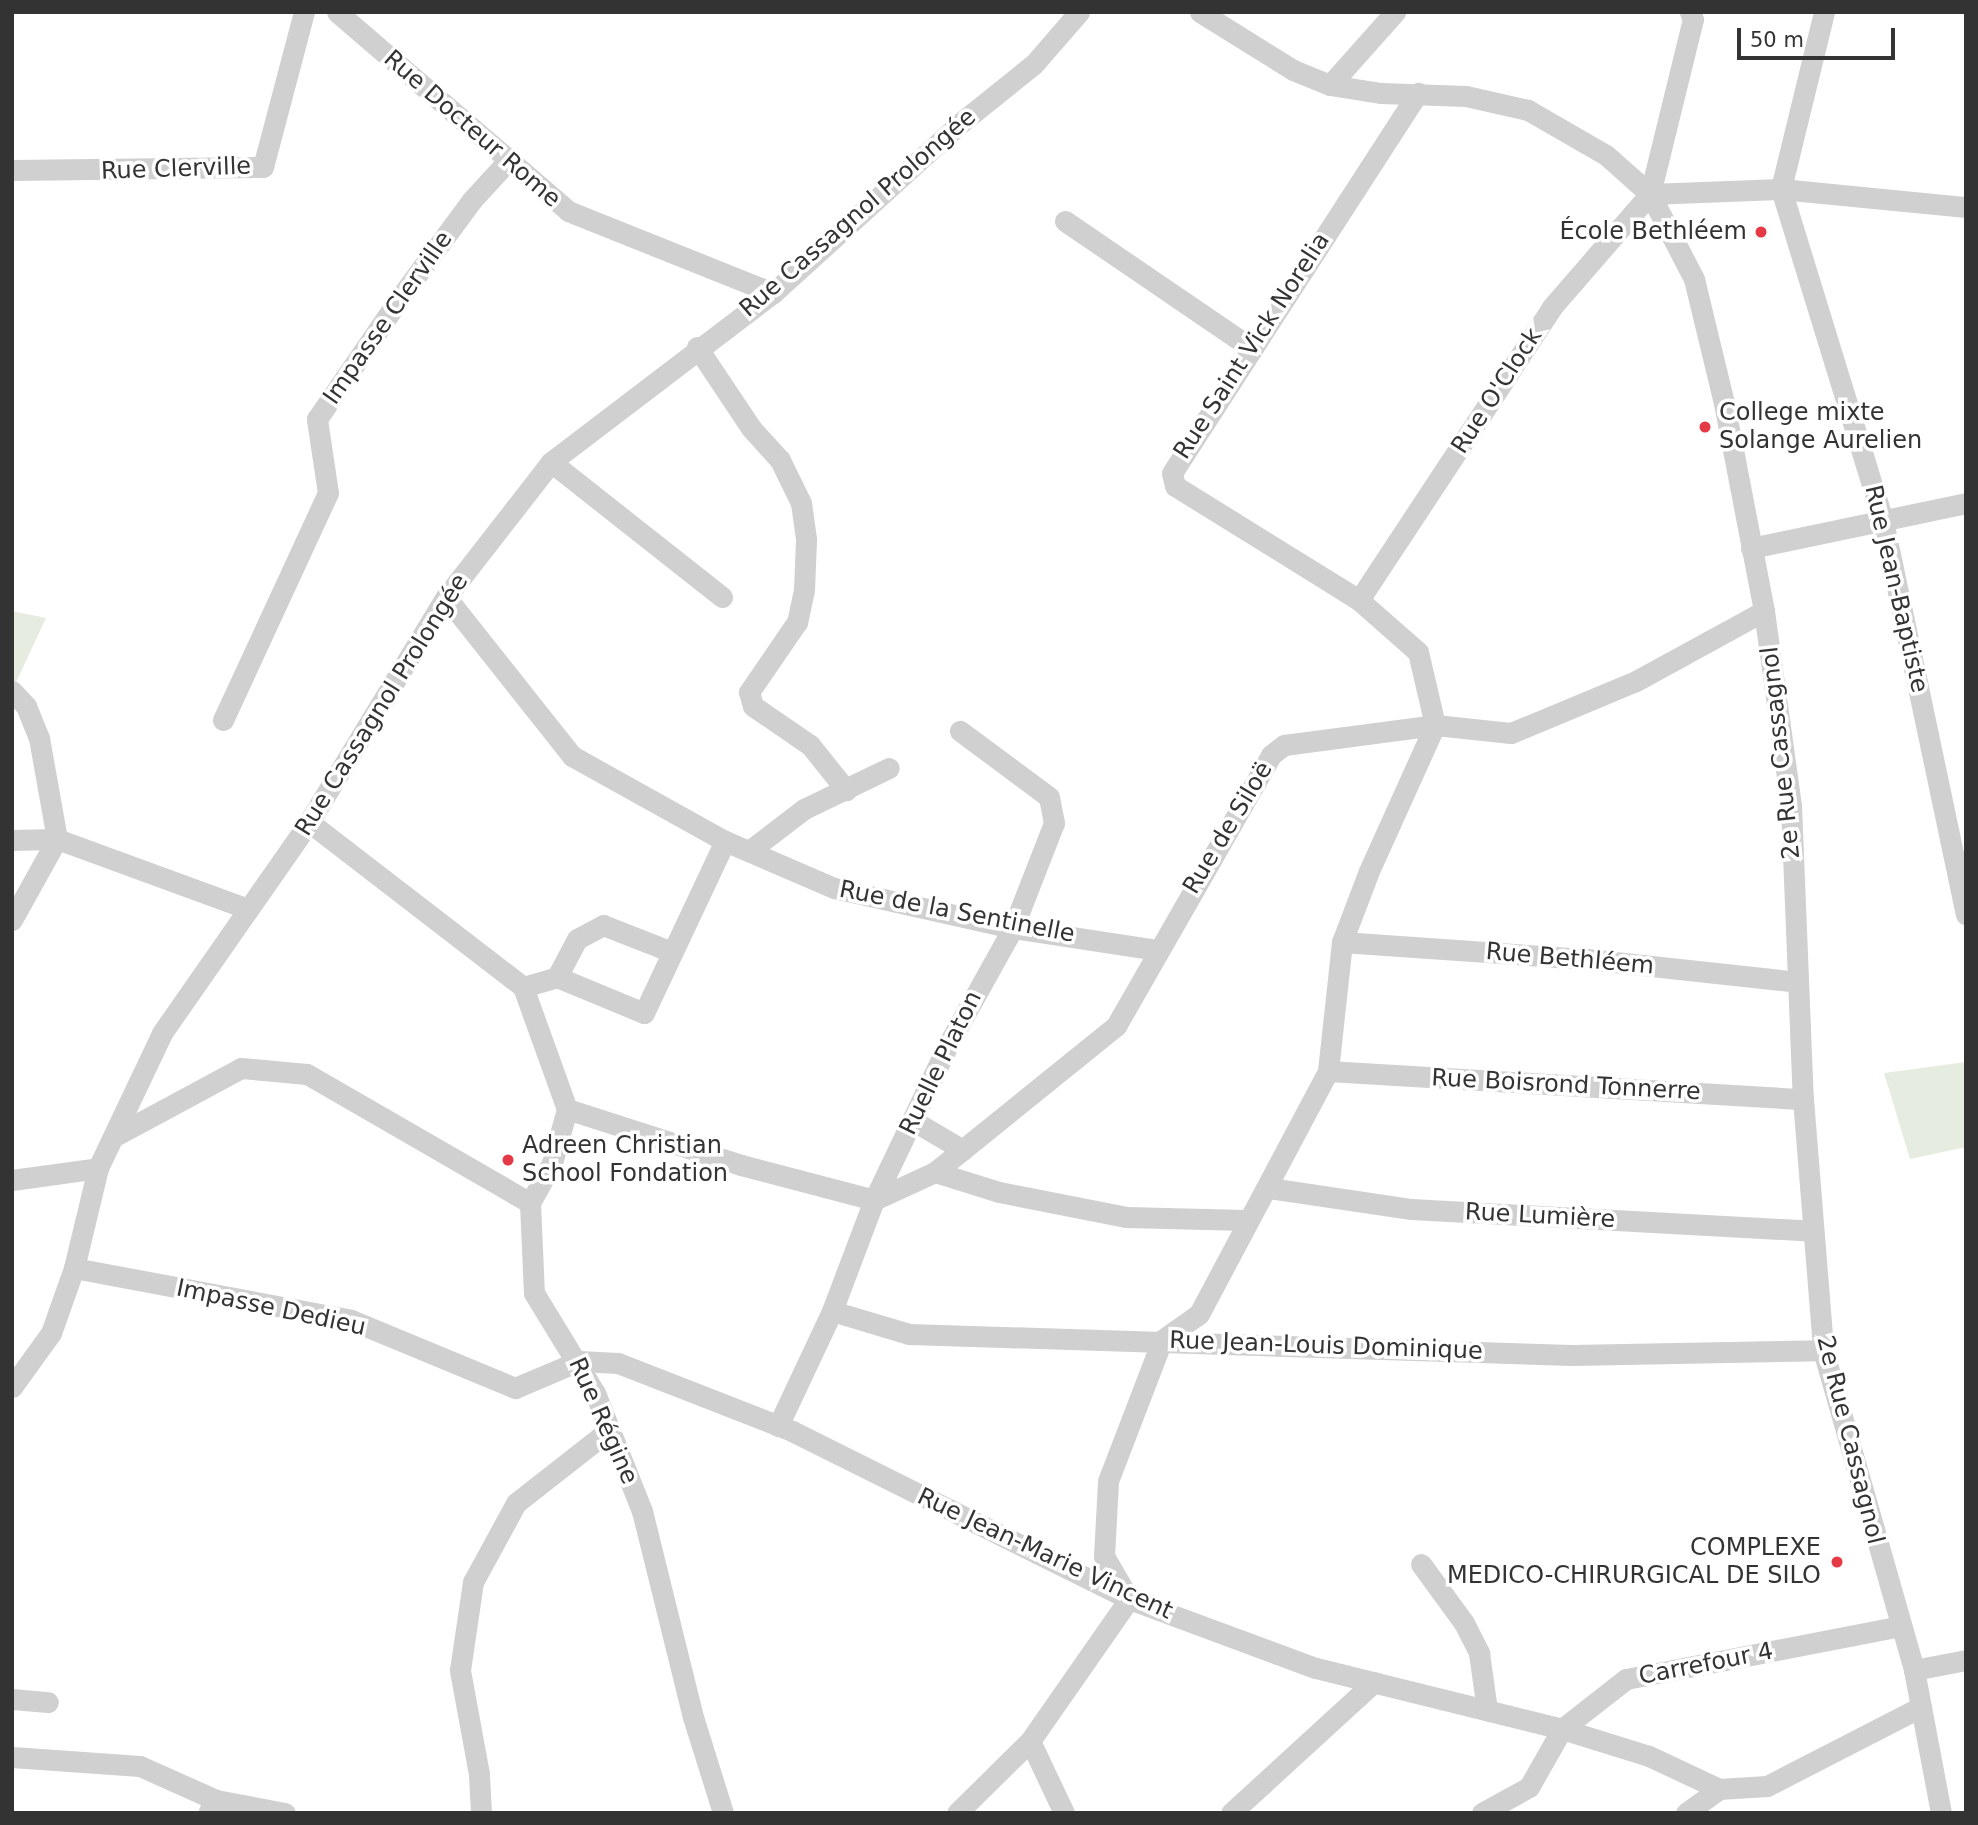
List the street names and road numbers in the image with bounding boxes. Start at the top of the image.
street label: Rue Docteur Rome [378,44,566,214]
street label: Rue Cassagnol Prolongée [734,103,982,323]
street label: Rue Clerville [100,152,252,186]
street label: Impasse Clerville [317,226,459,410]
street label: Rue Saint Vick Norelia [1168,227,1336,465]
street label: Rue O'Clock [1446,323,1548,459]
street label: Rue Jean-Baptiste [1858,483,1934,695]
street label: Rue Cassagnol Prolongée [289,569,475,841]
street label: 2e Rue Cassagnol [1756,645,1806,861]
street label: Rue de Siloë [1177,757,1279,899]
street label: Rue de la Sentinelle [837,875,1077,949]
street label: Rue Bethléem [1485,937,1655,981]
street label: Ruelle Platon [894,986,988,1140]
street label: Rue Boisrond Tonnerre [1431,1064,1701,1106]
street label: Rue Lumière [1464,1198,1616,1234]
street label: Impasse Dedieu [174,1274,368,1342]
street label: Rue Jean-Louis Dominique [1169,1326,1483,1366]
street label: 2e Rue Cassagnol [1810,1333,1890,1547]
street label: Rue Régine [562,1353,644,1489]
street label: Rue Jean-Marie Vincent [913,1482,1177,1626]
street label: Carrefour 4 [1636,1637,1776,1691]

